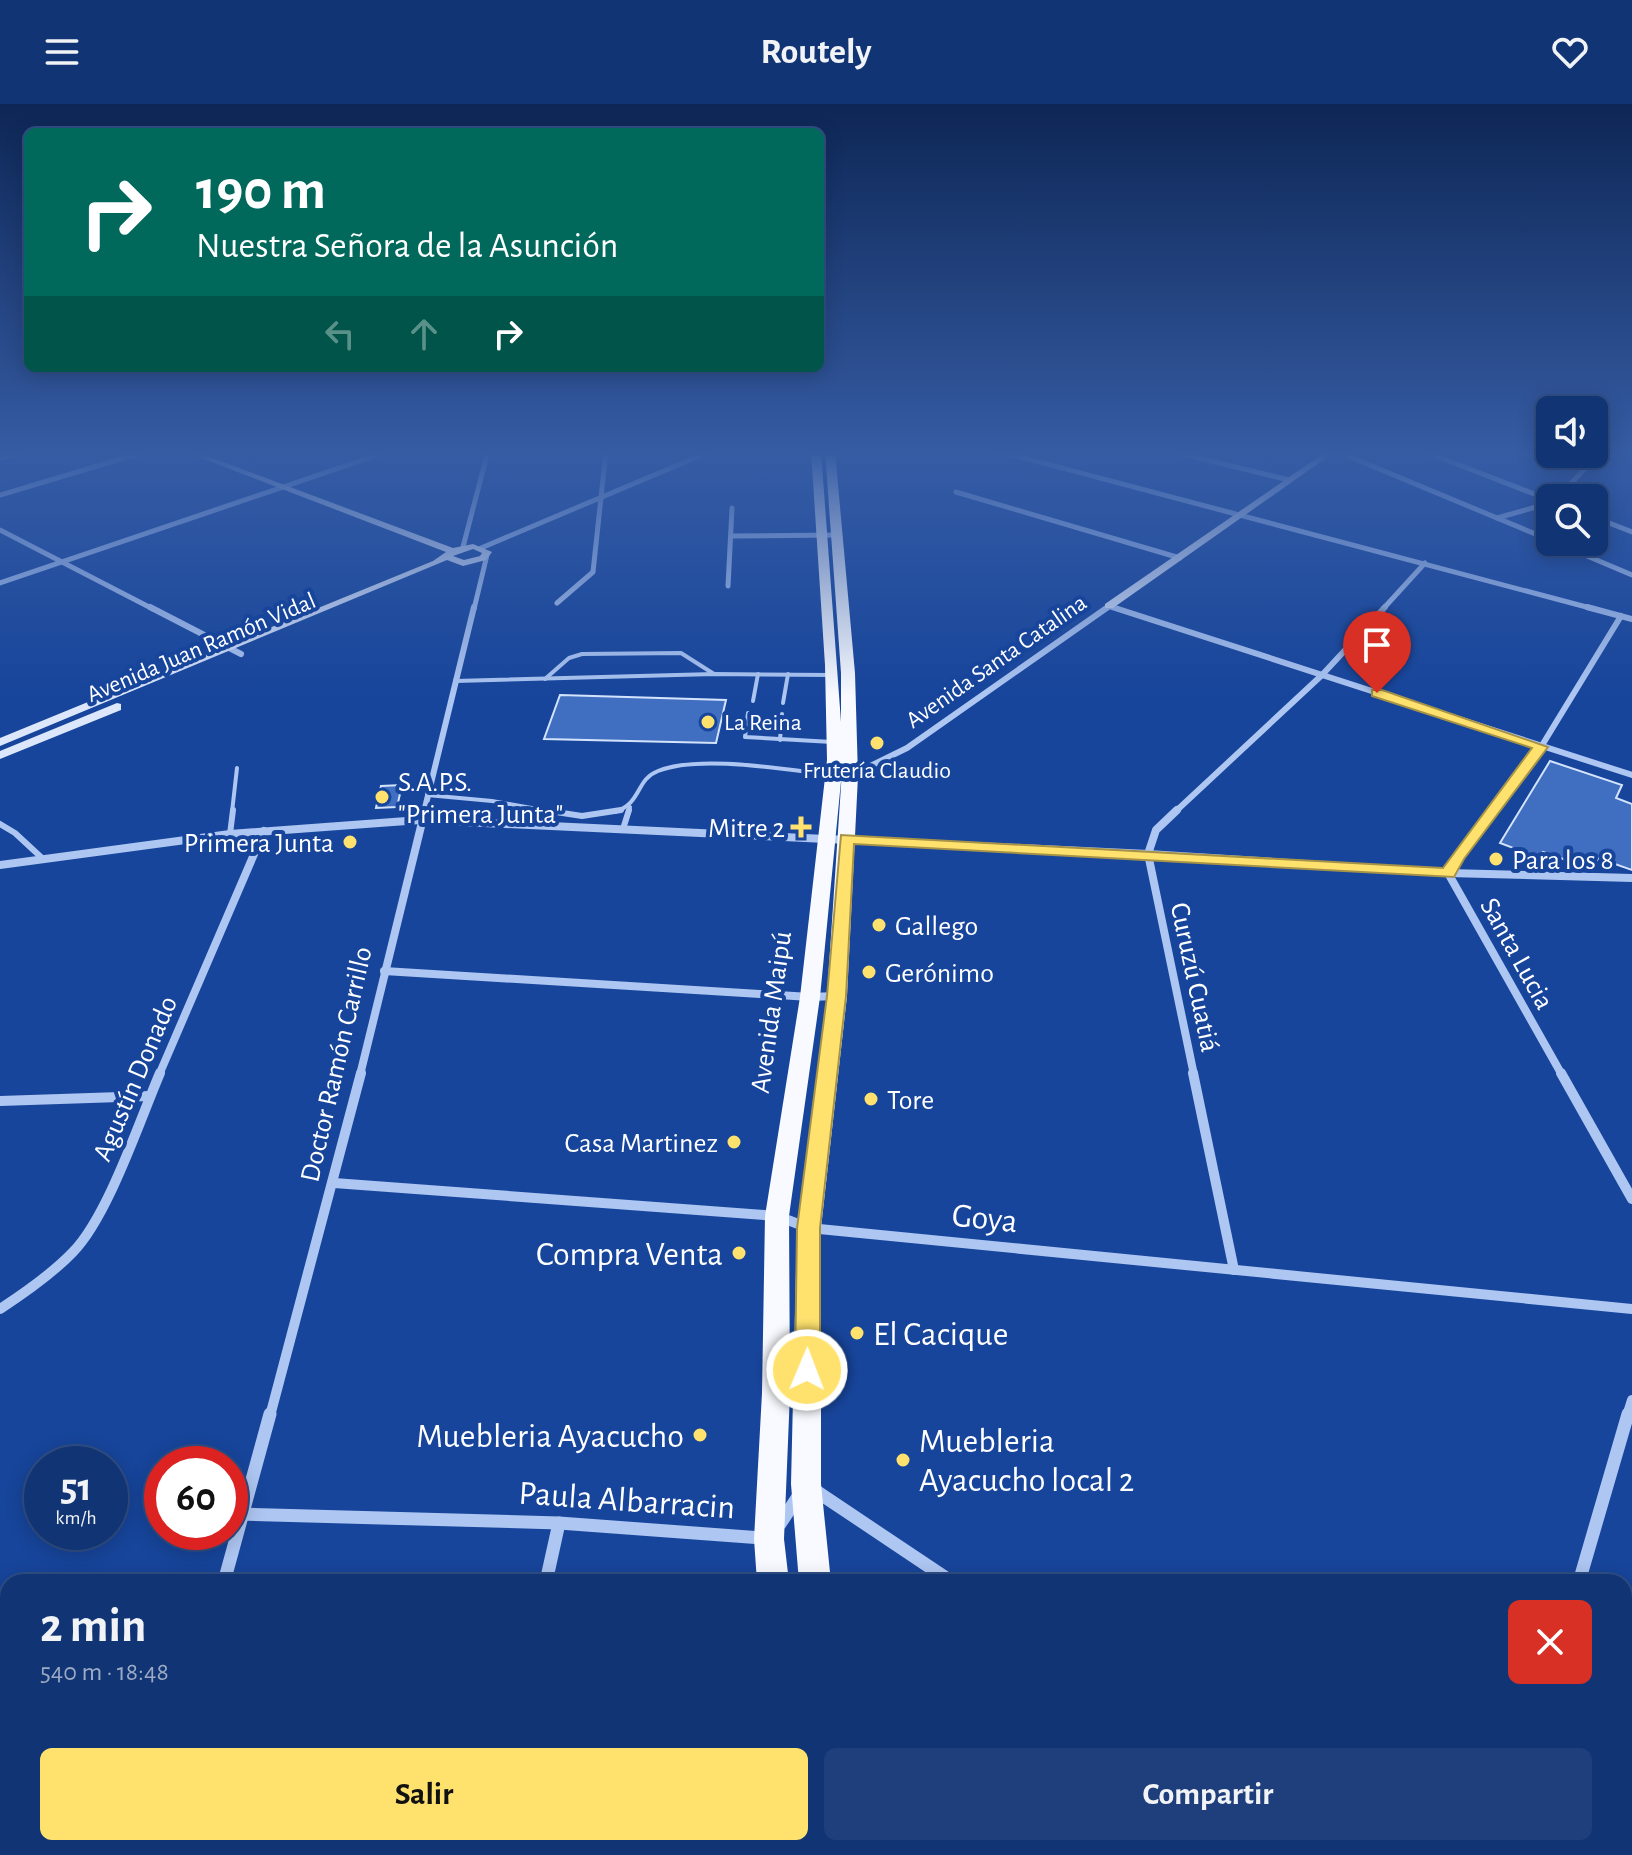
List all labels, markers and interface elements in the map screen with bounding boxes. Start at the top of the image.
icon: menu [40,30,84,74]
icon: heart [1548,30,1592,74]
text: Routely [761,34,871,70]
icon: right [64,160,168,264]
text: 190 m [196,163,326,219]
text: Nuestra Señora de la Asunción [196,228,618,264]
icon: left [318,312,362,356]
icon: ahead [402,312,446,356]
icon: right [486,312,530,356]
map controls [1536,396,1608,556]
button: sound [1536,396,1608,468]
button: search [1536,484,1608,556]
street label: Avenida Juan Ramón Vidal [83,589,319,707]
street label: Avenida Santa Catalina [902,591,1091,733]
pin [1343,611,1411,693]
icon: arrive [1355,623,1399,667]
place label: La Reina [724,711,802,735]
marker: La Reina [699,713,717,731]
marker: Frutería Claudio [868,734,886,752]
place label: Frutería Claudio [803,759,951,783]
place label: S.A.P.S. "Primera Junta" [398,769,563,829]
marker: S.A.P.S. "Primera Junta" [373,788,391,806]
place label: Mitre 2 [708,815,785,843]
marker: Mitre 2 [792,818,810,836]
place label: Primera Junta [184,830,334,858]
marker: Primera Junta [341,833,359,851]
place label: Para los 8 [1512,847,1614,875]
marker: Para los 8 [1487,850,1505,868]
street label: Santa Lucia [1474,894,1558,1014]
street label: Curuzú Cuatiá [1165,900,1224,1055]
place label: Gallego [895,913,978,941]
marker: Gallego [870,916,888,934]
street label: Avenida Maipú [747,929,797,1095]
street label: Doctor Ramón Carrillo [296,944,378,1185]
place label: Gerónimo [885,960,994,988]
marker: Gerónimo [860,963,878,981]
street label: Agustín Donado [88,992,183,1165]
place label: Tore [887,1087,934,1115]
marker: Tore [862,1090,880,1108]
place label: Casa Martinez [564,1130,718,1158]
marker: Casa Martinez [725,1133,743,1151]
street label: Goya [950,1199,1019,1239]
place label: Compra Venta [536,1238,723,1272]
marker: Compra Venta [730,1244,748,1262]
place label: El Cacique [873,1318,1008,1352]
marker: El Cacique [848,1324,866,1342]
position arrow [765,1328,849,1412]
place label: Muebleria Ayacucho [416,1420,684,1454]
place label: Muebleria Ayacucho local 2 [919,1425,1134,1498]
marker: Muebleria Ayacucho [691,1426,709,1444]
speed limit sign: 60 [144,1446,248,1550]
marker: Muebleria Ayacucho local 2 [894,1451,912,1469]
text: 51 [60,1468,92,1508]
street label: Paula Albarracin [518,1476,736,1526]
text: km/h [55,1508,97,1528]
button: close [1508,1600,1592,1684]
text: 2 min [40,1603,147,1651]
text: 540 m · 18:48 [40,1659,169,1685]
button: Salir [40,1748,808,1840]
button: Compartir [824,1748,1592,1840]

